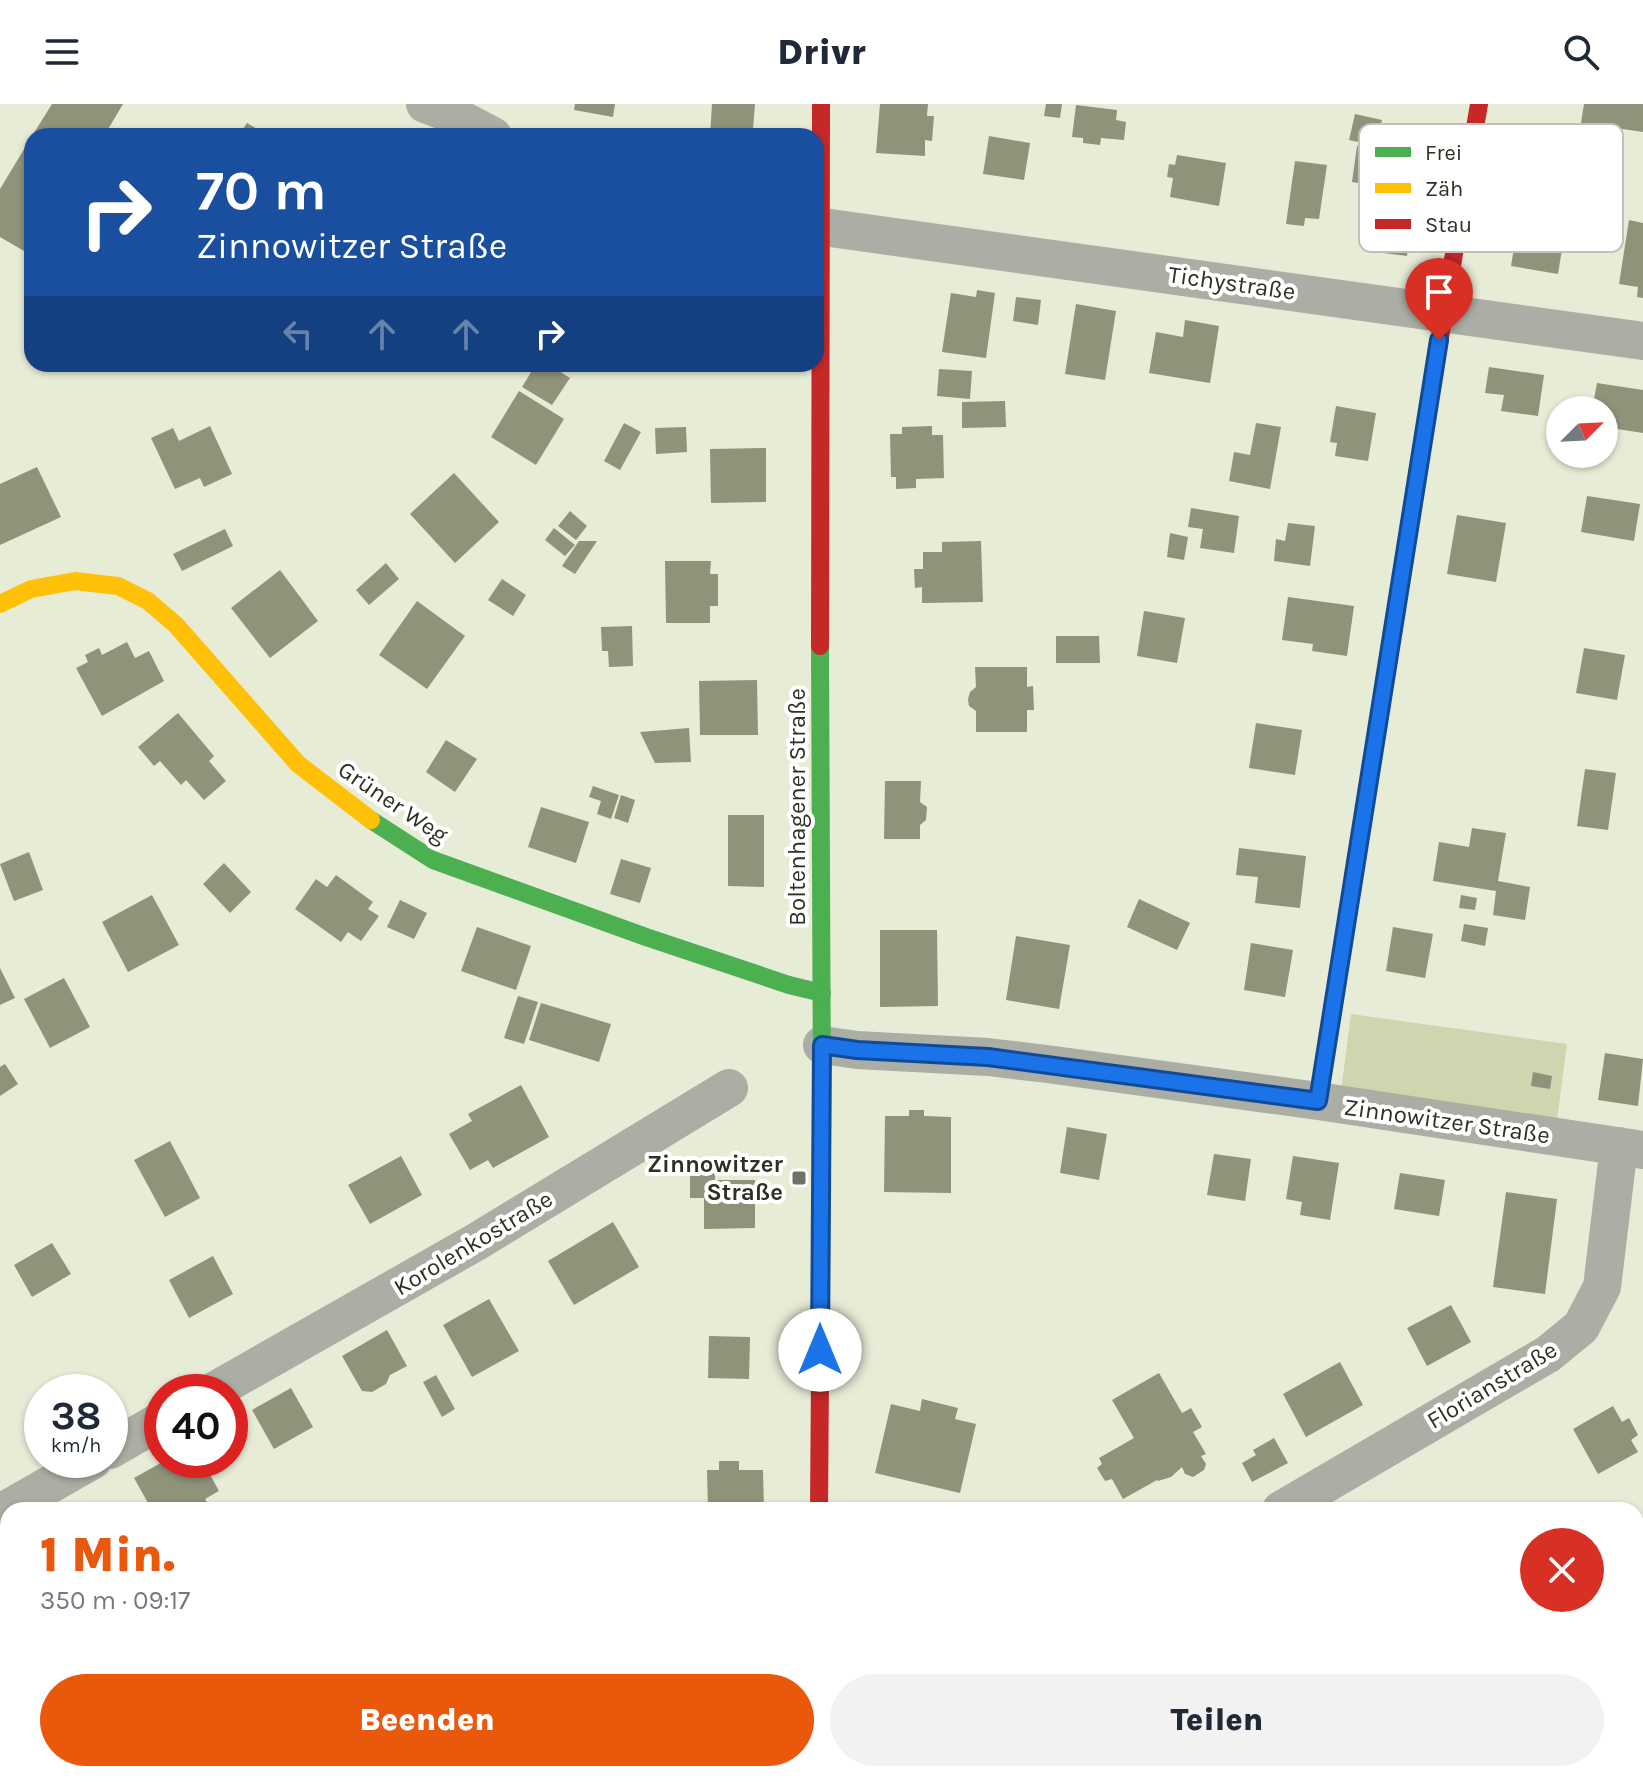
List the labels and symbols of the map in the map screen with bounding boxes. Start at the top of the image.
legend [1359,124,1623,252]
text: Frei [1425,140,1462,166]
text: Zäh [1425,176,1463,202]
text: Stau [1425,212,1472,238]
pin [1405,258,1473,340]
street label: Tichystraße [1167,260,1297,306]
north arrow [1546,396,1618,468]
street label: Boltenhagener Straße [783,688,811,926]
street label: Grüner Weg [333,755,454,849]
street label: Zinnowitzer Straße [1342,1093,1552,1149]
place label: Zinnowitzer Straße [647,1150,784,1206]
marker: Zinnowitzer Straße [790,1169,808,1187]
street label: Korolenkostraße [389,1185,557,1301]
position arrow [778,1308,862,1392]
street label: Florianstraße [1422,1335,1562,1435]
speed limit sign: 40 [144,1374,248,1478]

